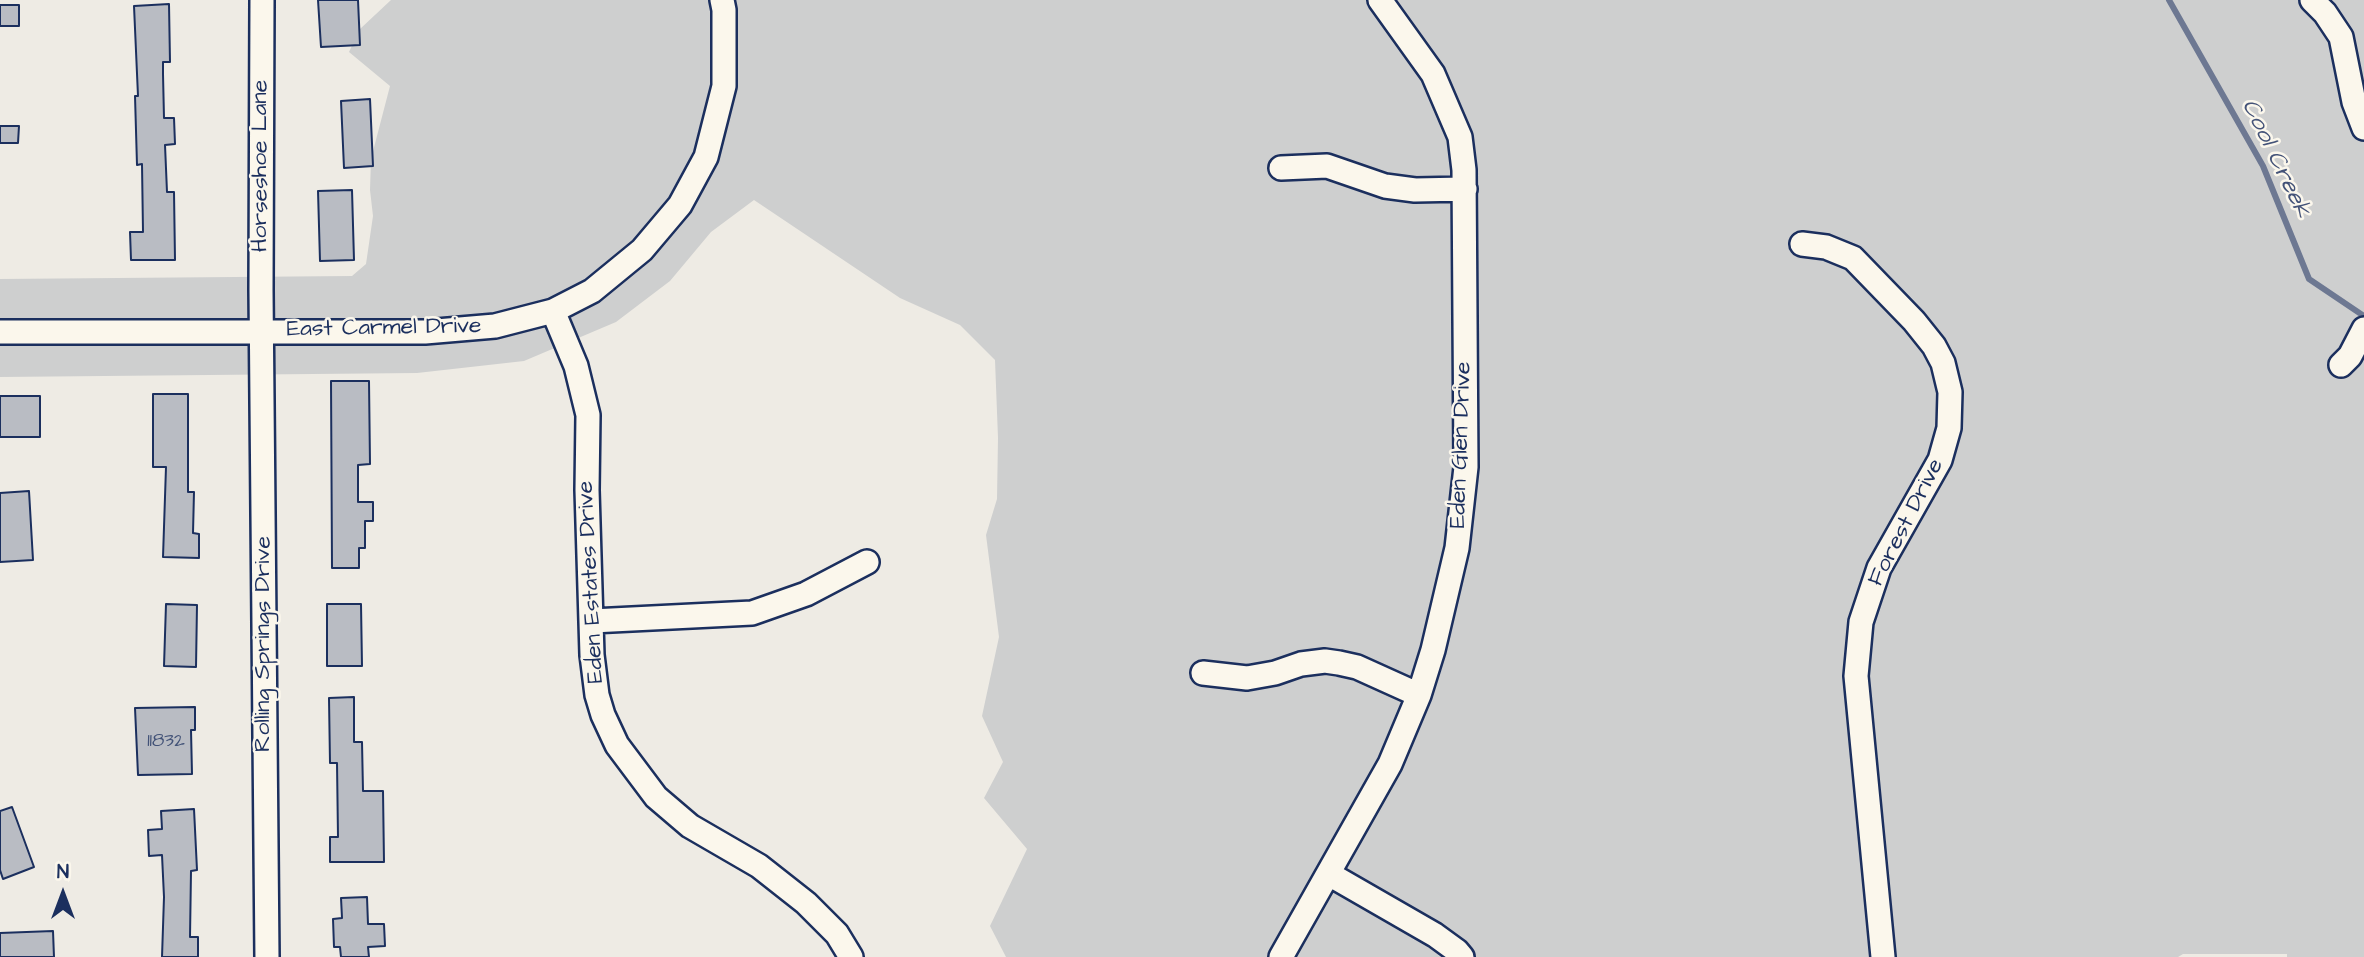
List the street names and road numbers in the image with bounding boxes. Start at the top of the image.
street label: Horseshoe Lane [247,80,275,252]
street label: East Carmel Drive [286,314,482,344]
street label: Eden Glen Drive [1445,361,1479,529]
street label: Forest Drive [1863,455,1951,591]
street label: Eden Estates Drive [573,480,611,684]
street label: Rolling Springs Drive [250,536,278,752]

